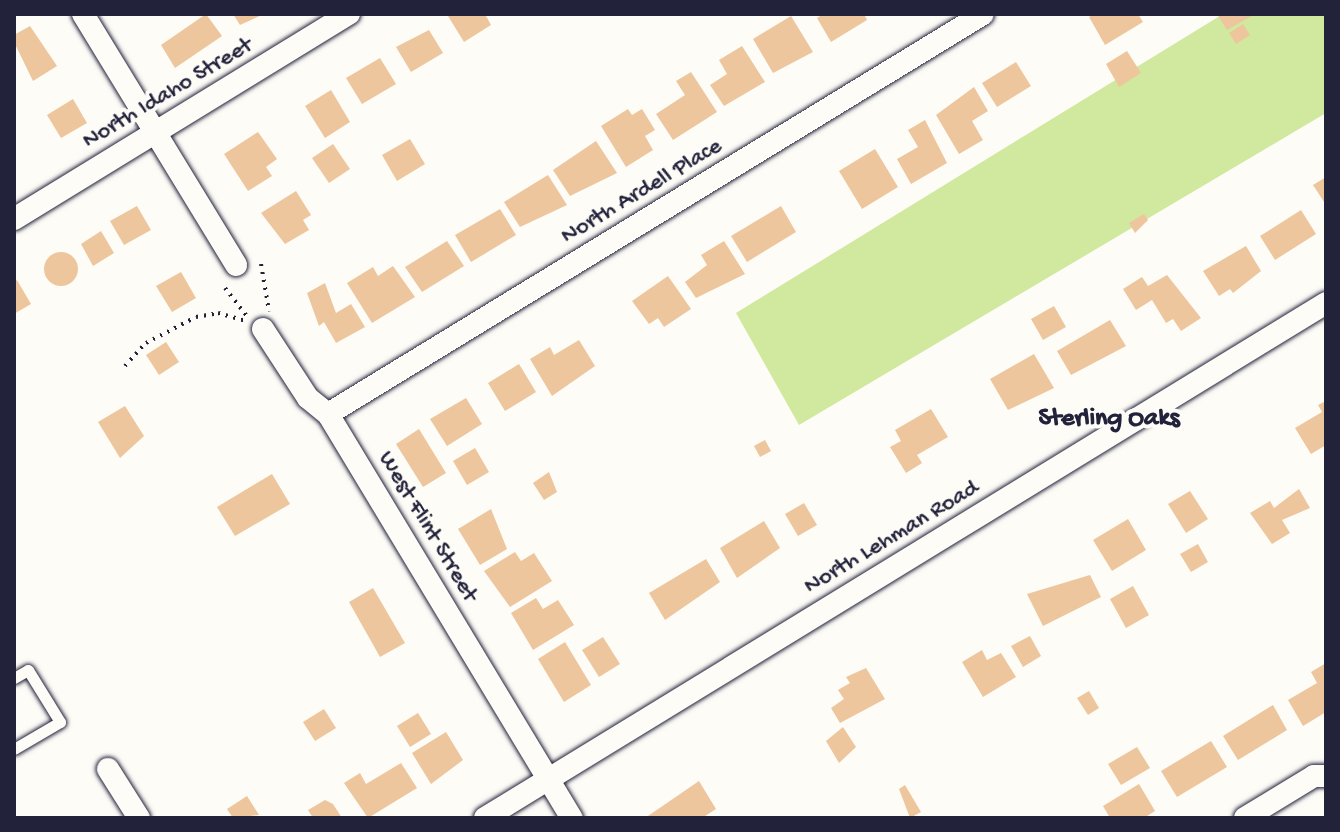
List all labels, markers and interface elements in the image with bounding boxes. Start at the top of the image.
street label: North Idaho Street [78,32,258,156]
street label: North Ardell Place [556,133,728,251]
district label: Sterling Oaks [1038,404,1180,436]
street label: West Flint Street [371,446,483,608]
street label: North Lehman Road [799,474,985,602]

